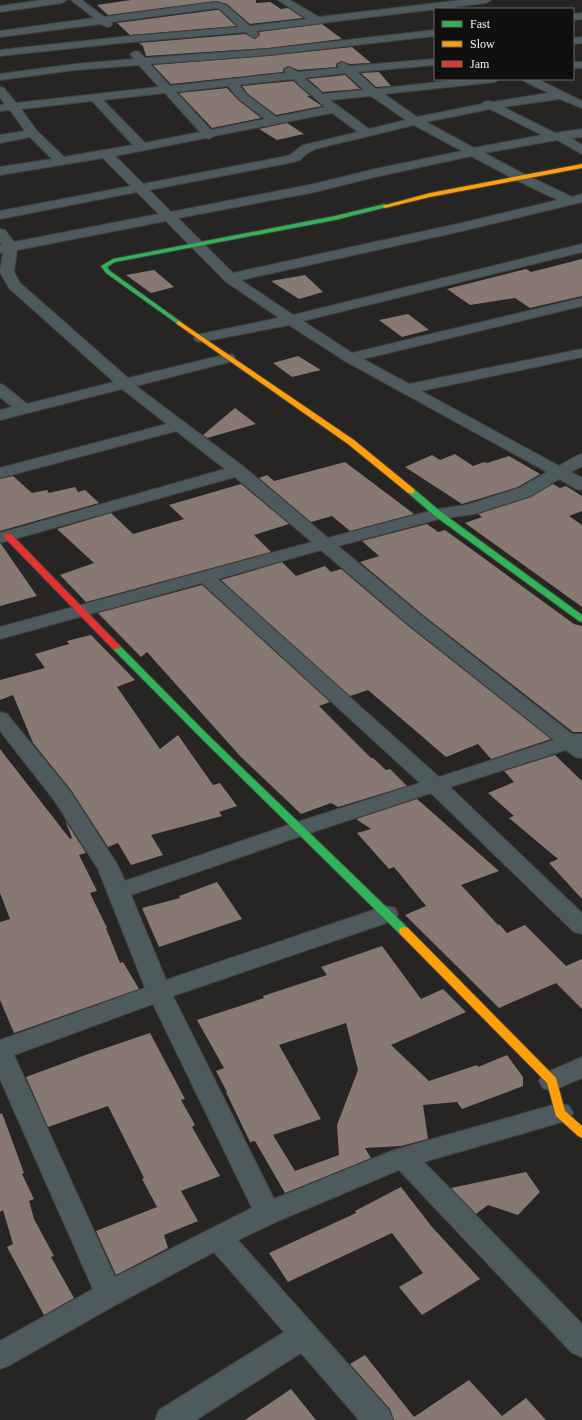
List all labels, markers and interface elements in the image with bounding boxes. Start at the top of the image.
legend [434,8,574,80]
text: Fast [470,17,491,31]
text: Slow [470,37,495,51]
text: Jam [470,57,490,71]

